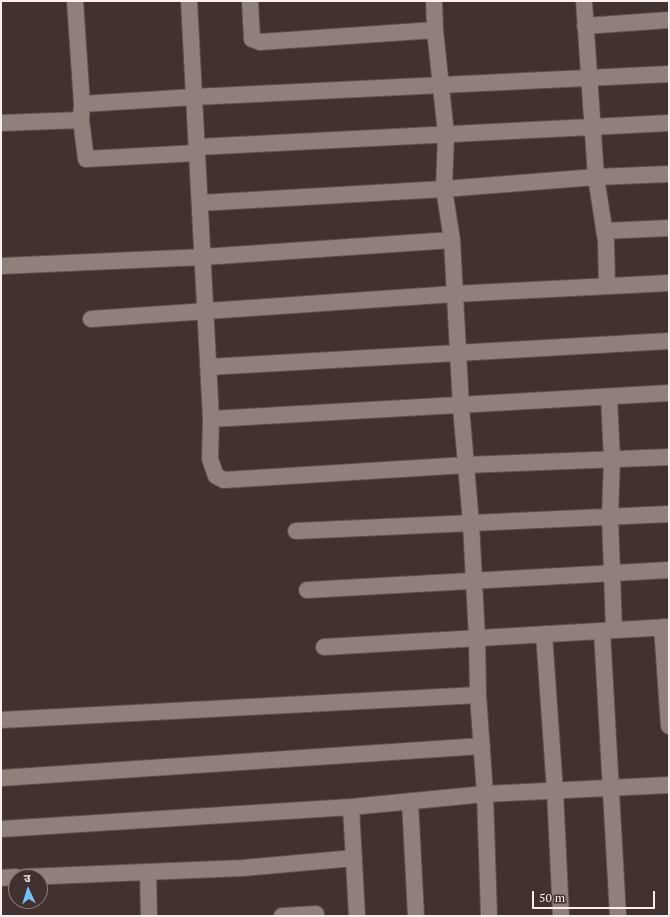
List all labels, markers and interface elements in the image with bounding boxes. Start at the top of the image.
north arrow [8,869,48,909]
text: उ [24,871,31,885]
scale bar [534,883,657,909]
text: 50 m [539,890,565,905]

